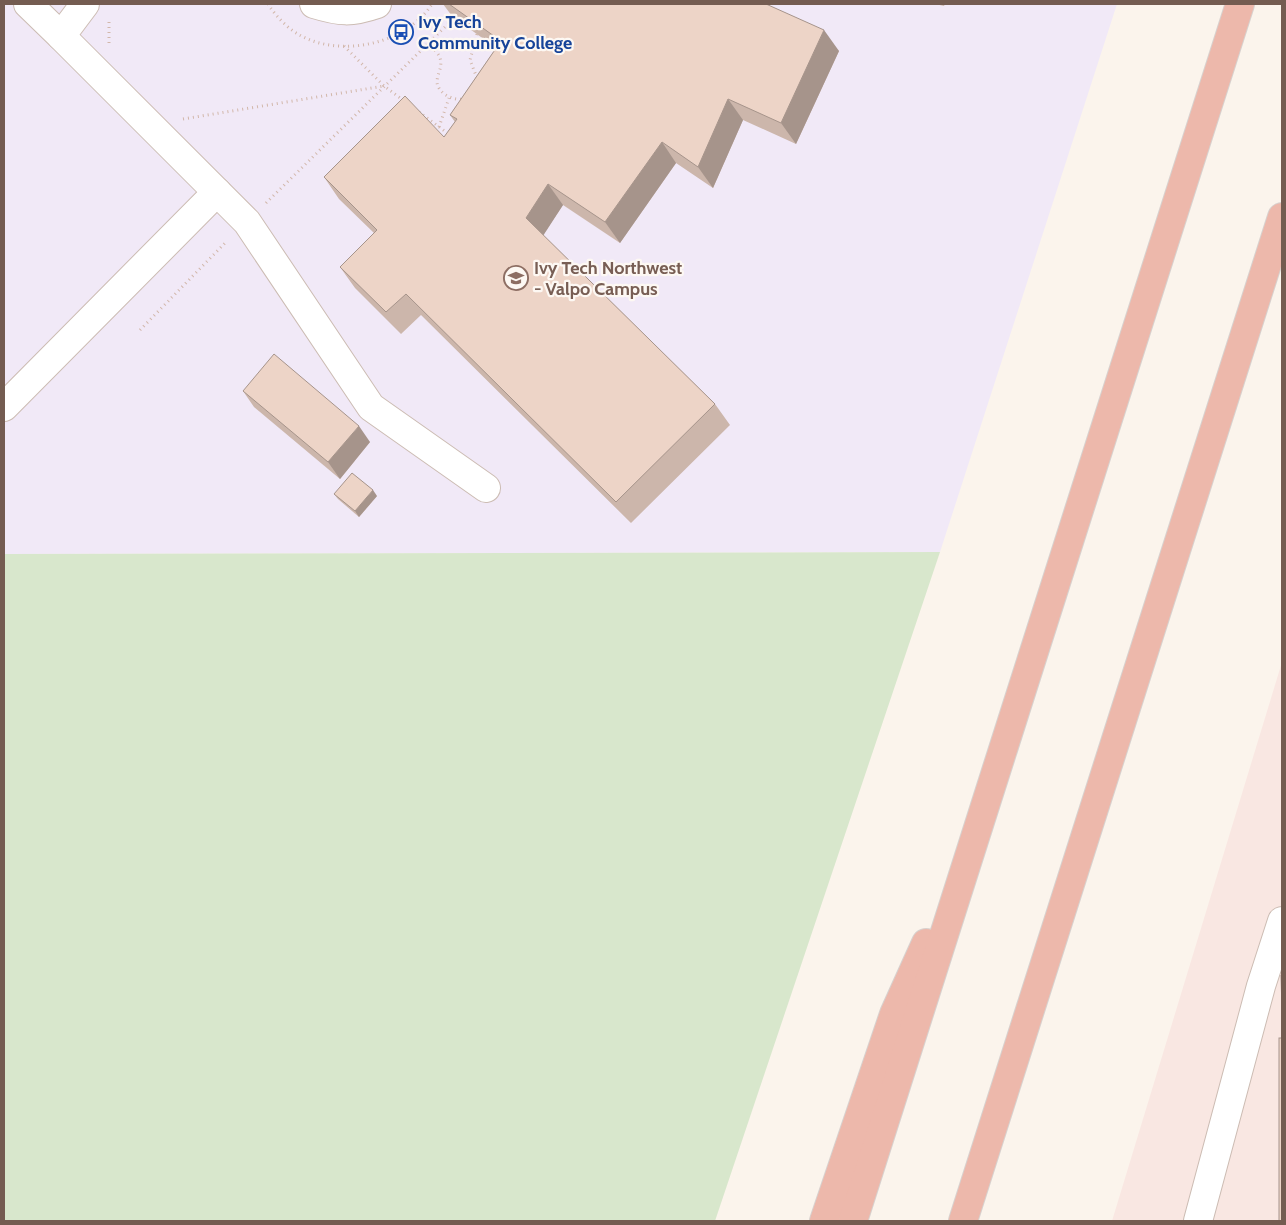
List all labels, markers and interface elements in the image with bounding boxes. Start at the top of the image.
place label: Ivy Tech Community College [418,11,572,54]
bus stop icon: Ivy Tech Community College [388,19,414,45]
place label: Ivy Tech Northwest - Valpo Campus [534,257,682,300]
school or university icon: Ivy Tech Northwest - Valpo Campus [503,265,529,291]

